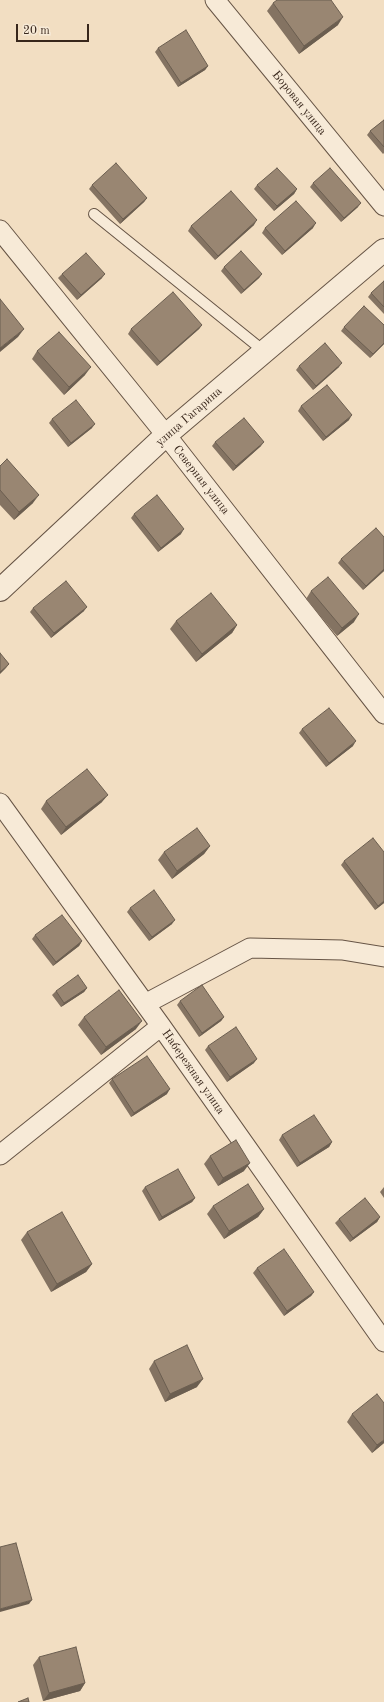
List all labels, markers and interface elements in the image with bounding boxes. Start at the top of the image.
scale bar [18,16,91,42]
text: 20 m [23,25,50,37]
street label: Боровая улица [269,68,329,138]
street label: улица Гагарина [153,384,225,450]
street label: Северная улица [170,443,232,517]
street label: Набережная улица [158,1027,228,1117]

